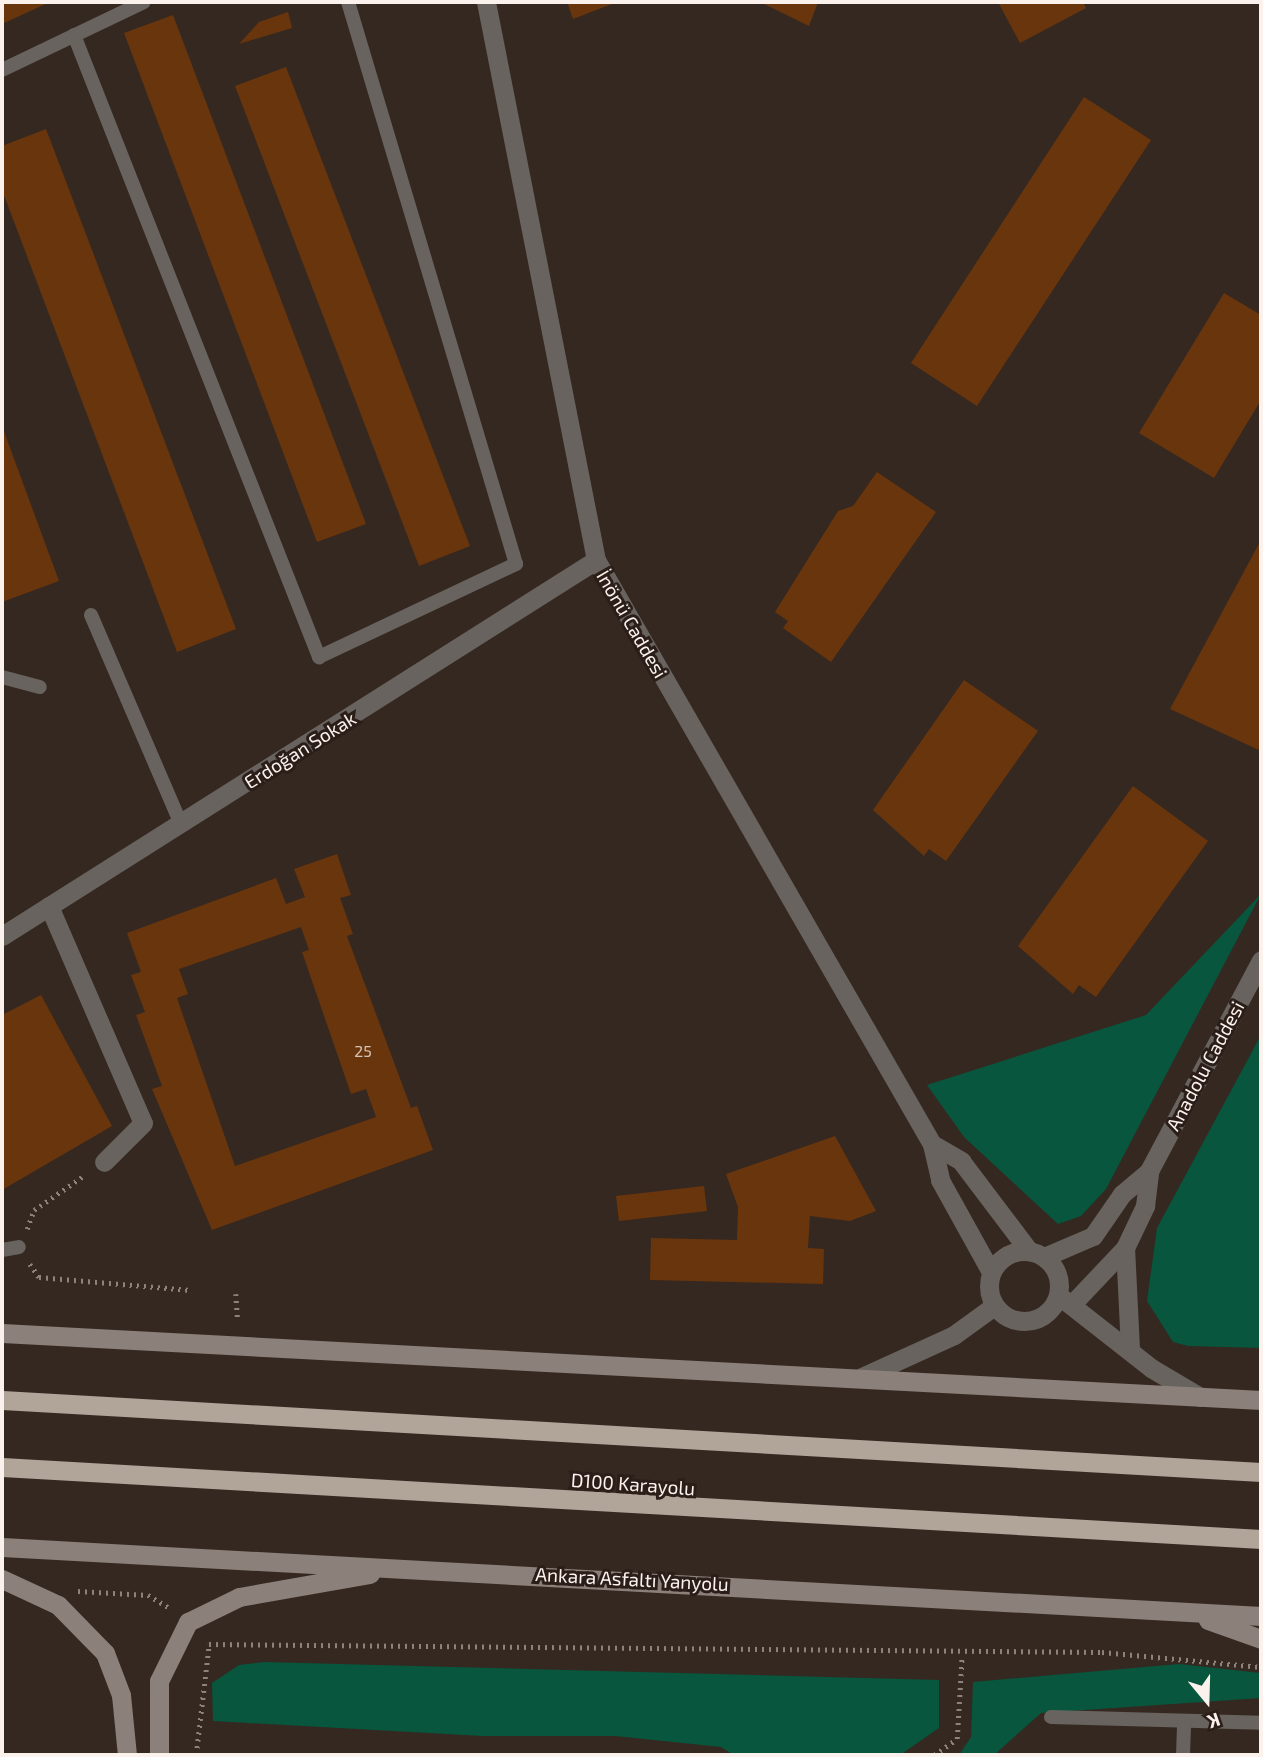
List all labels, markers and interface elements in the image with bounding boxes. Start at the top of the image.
street label: İnönü Caddesi [592,566,672,682]
street label: Erdoğan Sokak [240,707,360,793]
street label: Anadolu Caddesi [1161,997,1249,1135]
house number: 25 [354,1041,372,1061]
street label: D100 Karayolu [570,1468,696,1500]
street label: Ankara Asfaltı Yanyolu [534,1563,730,1595]
north arrow [1172,1666,1242,1736]
text: K [1205,1708,1223,1734]

